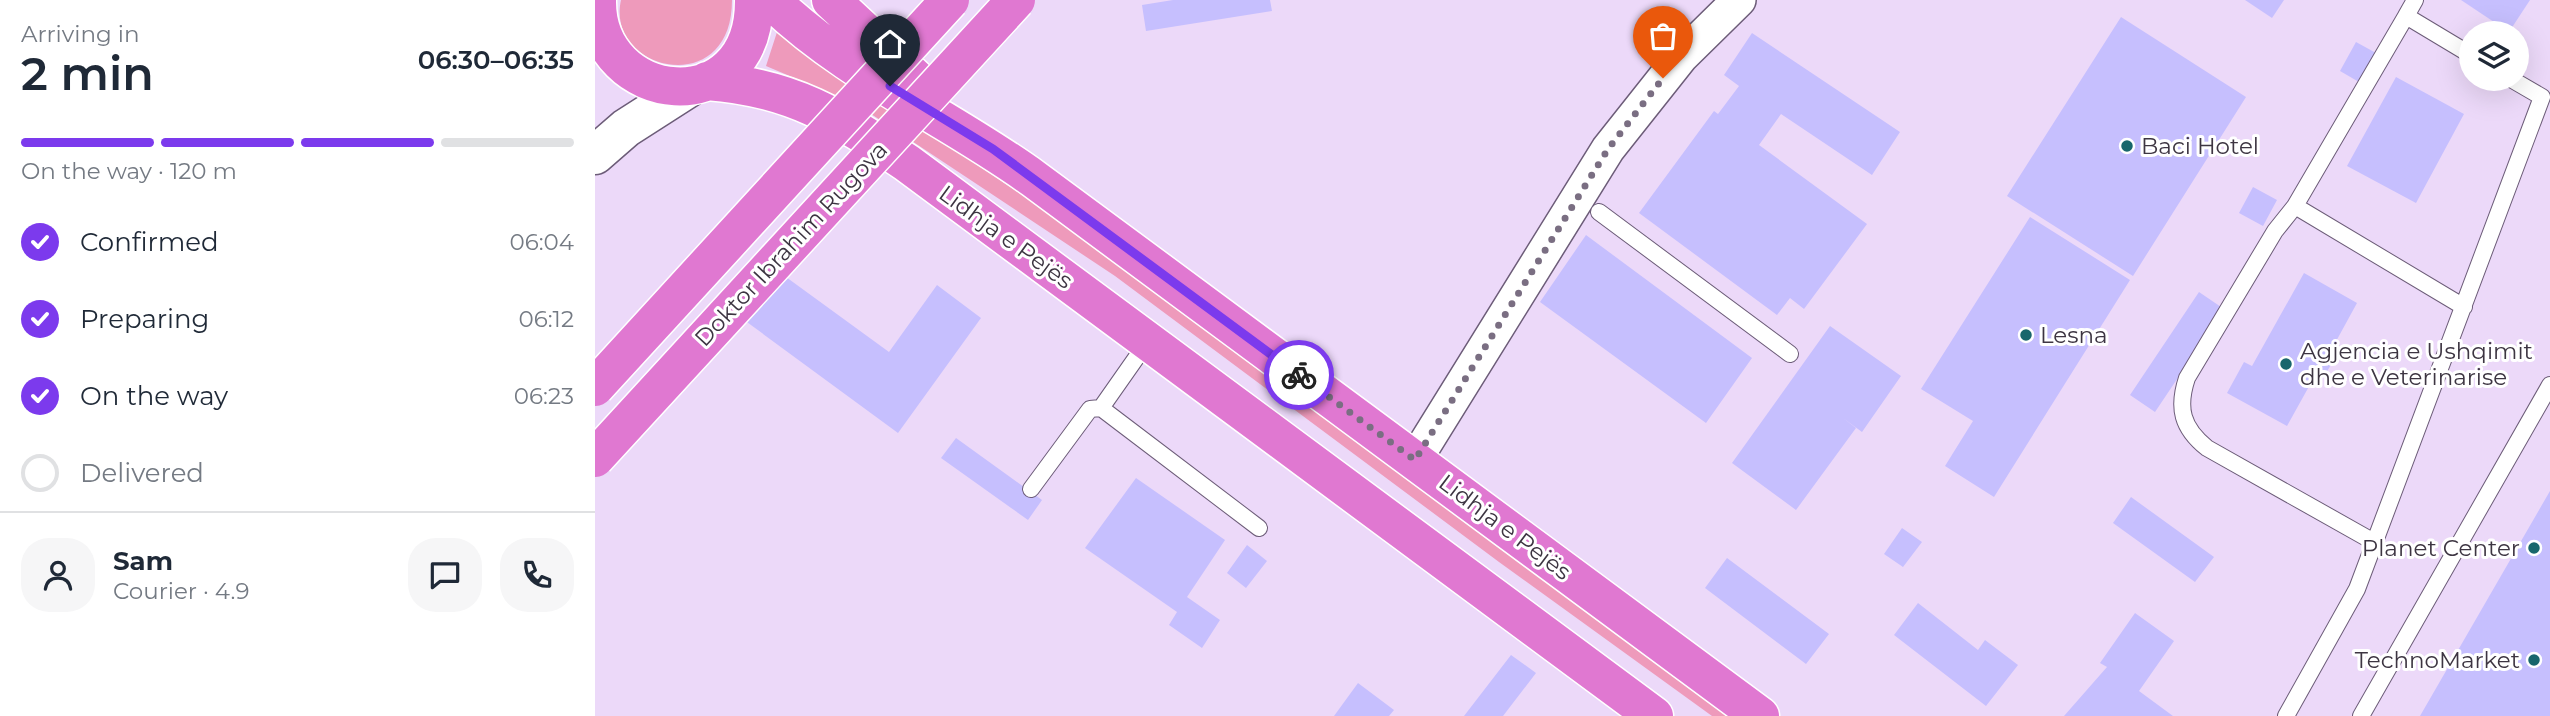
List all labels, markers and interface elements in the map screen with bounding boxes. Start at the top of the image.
pin [1633,6,1693,78]
pin [860,14,920,86]
icon: bag [1644,17,1682,55]
text: Arriving in [21,20,140,48]
map controls [2459,21,2529,91]
button: layers [2459,21,2529,91]
icon: home [871,25,909,63]
text: 06:30–06:35 [418,44,574,76]
text: 2 min [21,45,154,102]
place label: Baci Hotel [2141,132,2259,160]
street label: Doktor Ibrahim Rugova [689,136,893,352]
marker: Baci Hotel [2119,138,2135,154]
text: On the way · 120 m [21,157,237,185]
street label: Lidhja e Pejës [934,179,1078,295]
icon: check [21,223,59,261]
text: Confirmed [80,226,219,258]
text: 06:04 [509,228,574,256]
icon: check [21,300,59,338]
text: Preparing [80,303,209,335]
text: 06:12 [519,305,574,333]
place label: Lesna [2040,321,2108,349]
marker: Lesna [2018,327,2034,343]
place label: Agjencia e Ushqimit dhe e Veterinarise [2300,337,2533,391]
courier [1264,340,1334,410]
icon: bike [1280,356,1318,394]
marker: Agjencia e Ushqimit dhe e Veterinarise [2278,356,2294,372]
icon: check [21,377,59,415]
text: On the way [80,380,228,412]
text: 06:23 [514,382,574,410]
text: Delivered [80,457,204,489]
street label: Lidhja e Pejës [1433,468,1577,586]
place label: Planet Center [2362,534,2520,562]
button: person [21,538,95,612]
button: chat [408,538,482,612]
button: phone [500,538,574,612]
marker: Planet Center [2526,540,2542,556]
text: Sam [113,545,173,577]
text: Courier · 4.9 [113,577,249,605]
place label: TechnoMarket [2355,646,2520,674]
marker: TechnoMarket [2526,652,2542,668]

